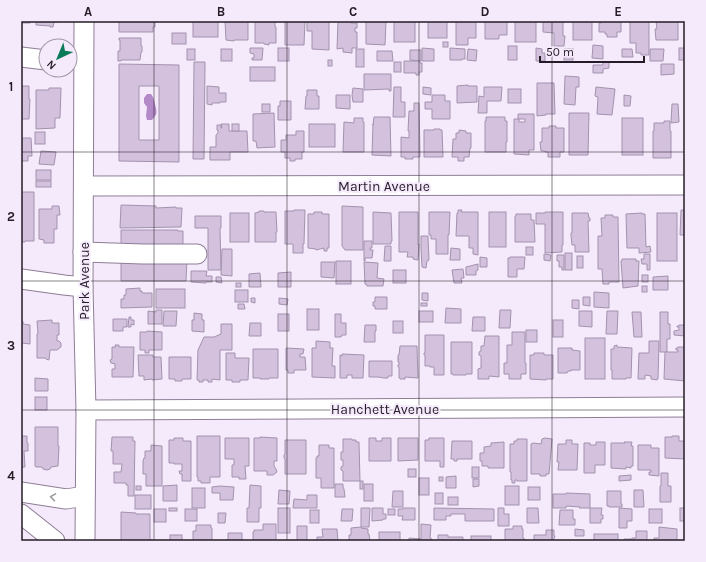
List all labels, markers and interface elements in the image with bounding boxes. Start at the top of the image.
text: A [84,4,92,19]
text: B [217,4,225,19]
text: C [349,4,357,19]
text: D [481,4,490,19]
text: E [614,4,622,19]
north arrow [38,38,78,78]
scale bar [540,38,644,64]
text: 50 m [546,45,574,59]
text: N [44,57,59,72]
text: 1 [9,79,13,94]
street label: Martin Avenue [338,178,430,195]
text: 2 [7,209,15,224]
street label: Park Avenue [76,242,93,320]
text: 3 [7,338,15,353]
street label: Hanchett Avenue [331,401,439,418]
text: 4 [7,468,15,483]
one-way arrow [50,493,56,502]

